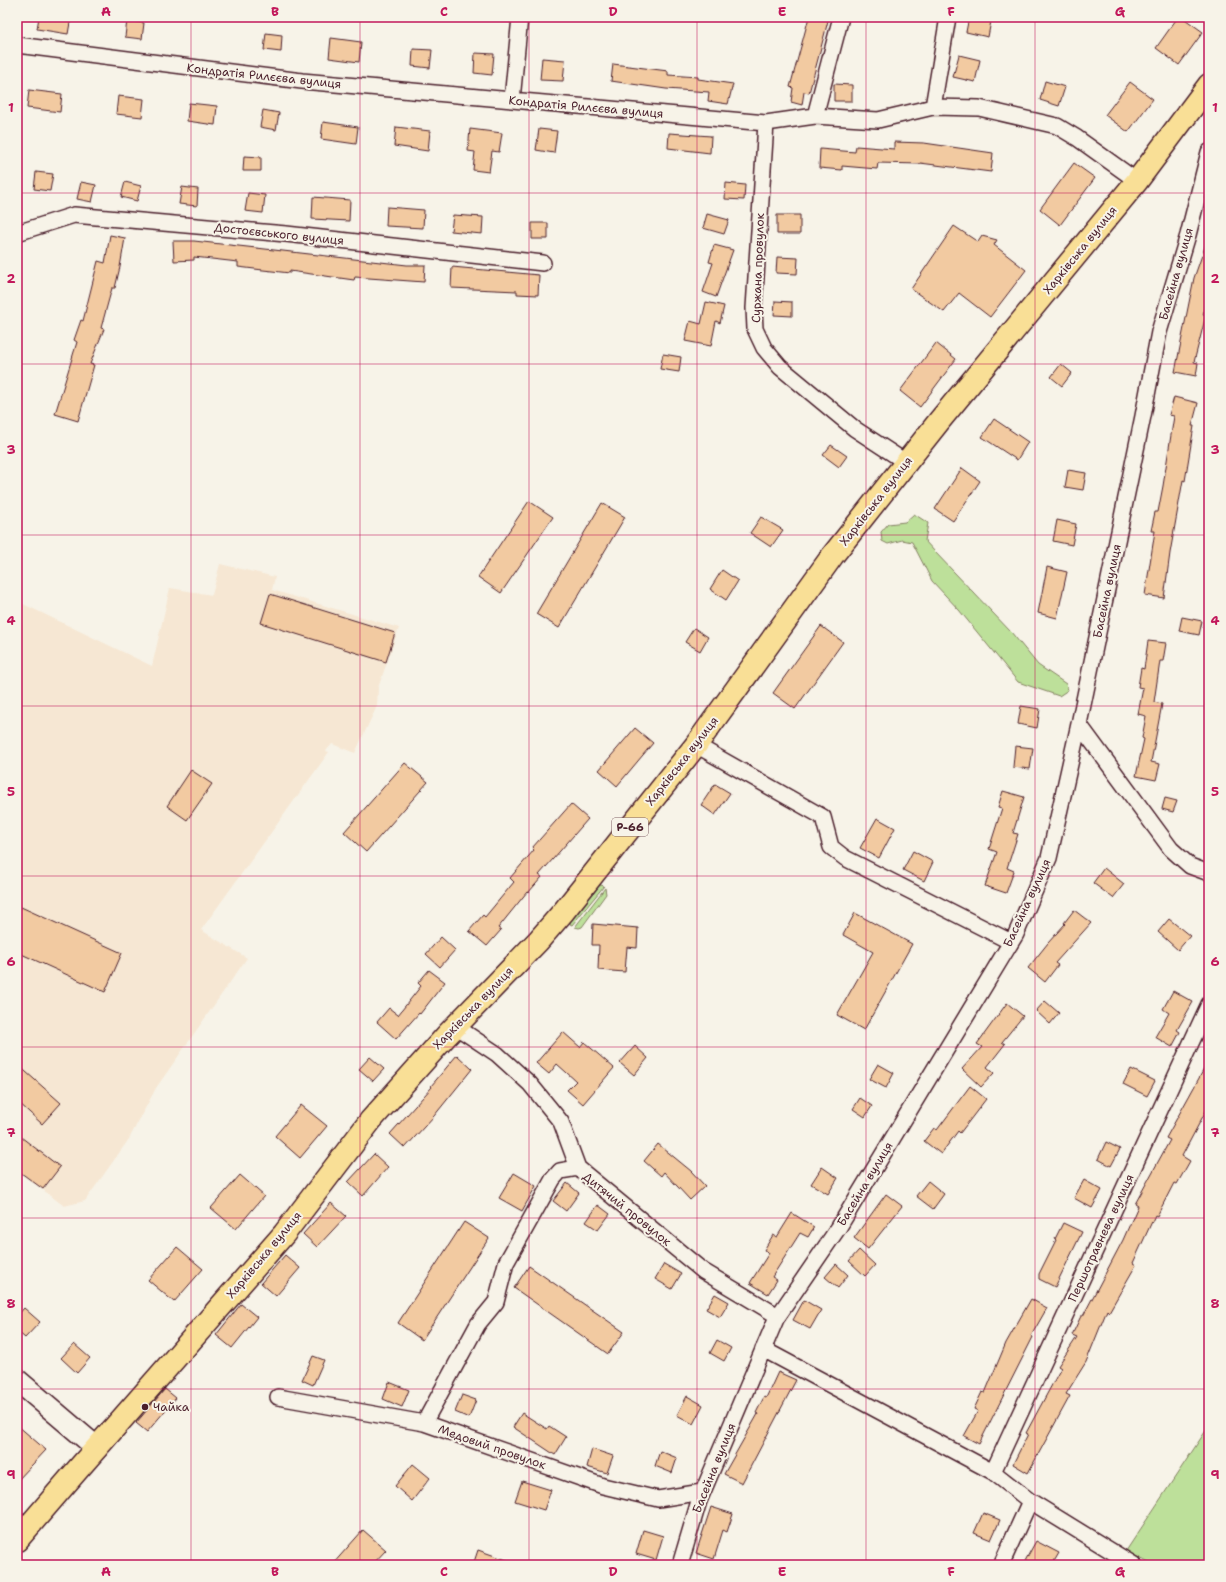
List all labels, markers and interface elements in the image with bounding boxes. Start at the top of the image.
text: A [101,3,111,20]
text: B [271,3,279,20]
text: C [440,3,448,20]
text: D [608,3,618,20]
text: E [778,3,787,20]
text: F [947,3,955,20]
text: G [1115,3,1126,20]
street label: Кондратія Рилєєва вулиця [186,60,342,92]
street label: Кондратія Рилєєва вулиця [508,92,664,122]
text: 1 [8,99,14,116]
text: 1 [1212,99,1218,116]
street label: Харківська вулиця [1039,203,1121,297]
street label: Суржана провулок [748,212,768,323]
street label: Достоєвського вулиця [213,219,345,249]
street label: Басейна вулиця [1155,226,1197,322]
text: 2 [6,270,16,287]
text: 2 [1210,270,1220,287]
text: 3 [6,441,16,458]
text: 3 [1210,441,1220,458]
street label: Харківська вулиця [836,453,916,549]
street label: Басейна вулиця [1089,543,1125,639]
text: 4 [6,612,16,629]
text: 4 [1210,612,1220,629]
street label: Харківська вулиця [642,713,722,809]
text: 5 [7,783,15,800]
text: 5 [1211,783,1219,800]
road number: Р-66 [612,818,648,836]
street label: Басейна вулиця [1000,856,1054,950]
text: 6 [6,953,16,970]
text: 6 [1210,953,1220,970]
street label: Харківська вулиця [429,963,517,1053]
text: 7 [6,1124,16,1141]
text: 7 [1210,1124,1220,1141]
street label: Басейна вулиця [833,1139,897,1229]
street label: Дитячий провулок [580,1168,675,1250]
street label: Першотравнева вулиця [1064,1172,1138,1304]
street label: Харківська вулиця [223,1208,305,1302]
text: 8 [6,1295,16,1312]
text: 8 [1210,1295,1220,1312]
place label: Чайка [153,1399,190,1415]
marker: Чайка [140,1402,150,1412]
street label: Медовий провулок [436,1421,549,1473]
street label: Басейна вулиця [689,1421,739,1515]
text: 9 [6,1466,16,1483]
text: 9 [1210,1466,1220,1483]
text: A [101,1563,111,1580]
text: B [271,1563,279,1580]
text: C [440,1563,448,1580]
text: D [608,1563,618,1580]
text: E [778,1563,787,1580]
text: F [947,1563,955,1580]
text: G [1115,1563,1126,1580]

